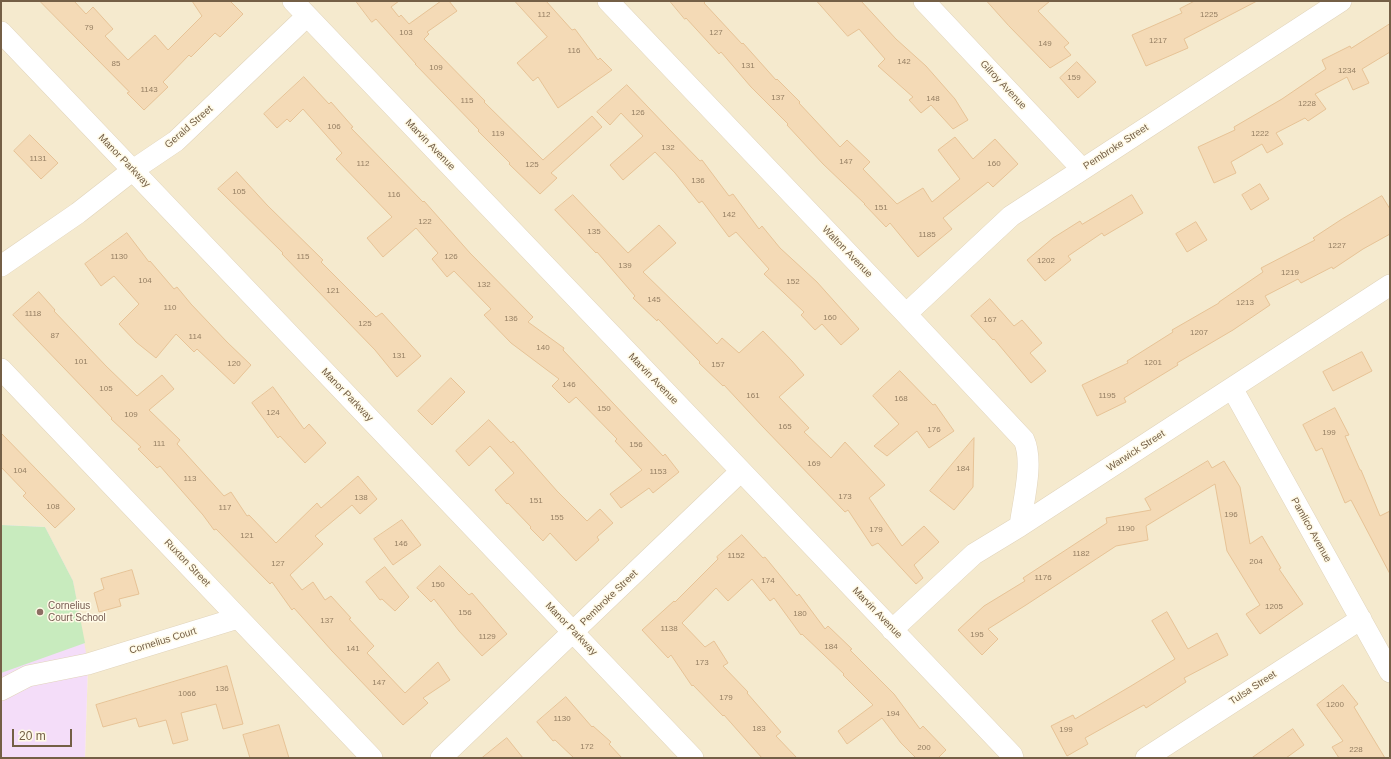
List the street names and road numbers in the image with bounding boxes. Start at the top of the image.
street label: Gilroy Avenue [977,58,1029,112]
street label: Gerald Street [163,103,215,151]
street label: Marvin Avenue [403,117,457,173]
street label: Pembroke Street [1081,122,1151,172]
street label: Manor Parkway [96,132,152,190]
street label: Walton Avenue [819,224,875,280]
street label: Marvin Avenue [626,351,680,407]
street label: Manor Parkway [319,366,375,424]
street label: Warwick Street [1105,428,1167,474]
street label: Pamlico Avenue [1288,496,1334,564]
street label: Ruxton Street [161,537,213,589]
street label: Pembroke Street [578,568,640,628]
street label: Marvin Avenue [850,585,904,641]
street label: Manor Parkway [543,600,599,658]
street label: Cornelius Court [128,625,198,657]
street label: Tulsa Street [1227,668,1279,708]

